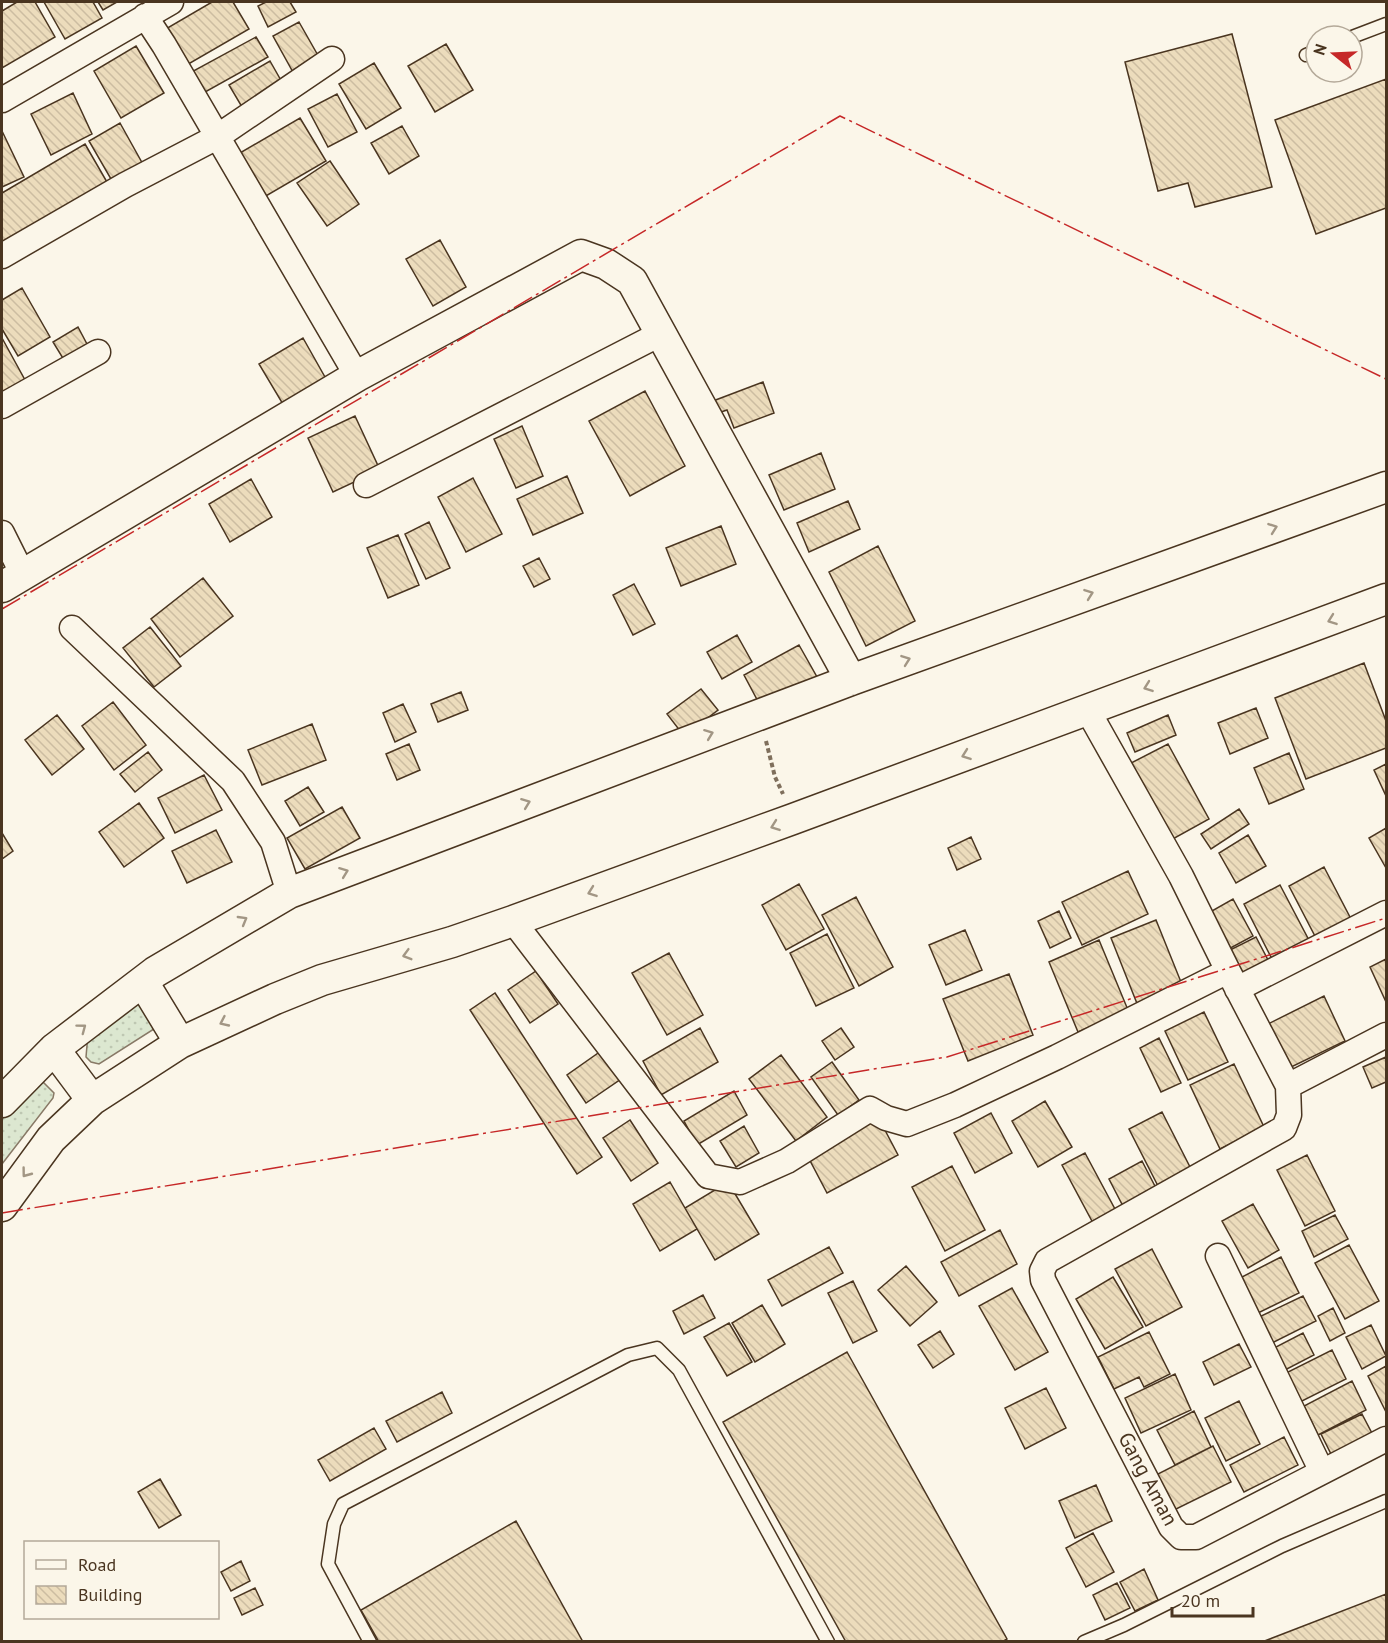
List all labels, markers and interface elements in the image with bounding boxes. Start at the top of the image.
north arrow [1304,24,1364,84]
text: N [1309,41,1331,57]
one-way arrow [1267,522,1278,535]
one-way arrow [1084,589,1094,602]
one-way arrow [1327,612,1337,625]
one-way arrow [900,655,911,668]
one-way arrow [1144,679,1154,692]
one-way arrow [702,729,713,741]
one-way arrow [961,747,971,760]
one-way arrow [520,798,531,810]
one-way arrow [770,818,781,831]
one-way arrow [338,867,349,880]
one-way arrow [587,885,598,898]
one-way arrow [237,916,247,927]
one-way arrow [402,948,413,960]
one-way arrow [220,1015,231,1027]
one-way arrow [75,1024,86,1035]
one-way arrow [23,1166,34,1177]
street label: Gang Aman [1113,1427,1184,1530]
legend [24,1541,219,1619]
text: Road [78,1553,116,1576]
scale bar [1172,1580,1253,1618]
text: Building [78,1583,142,1606]
text: 20 m [1181,1589,1220,1612]

